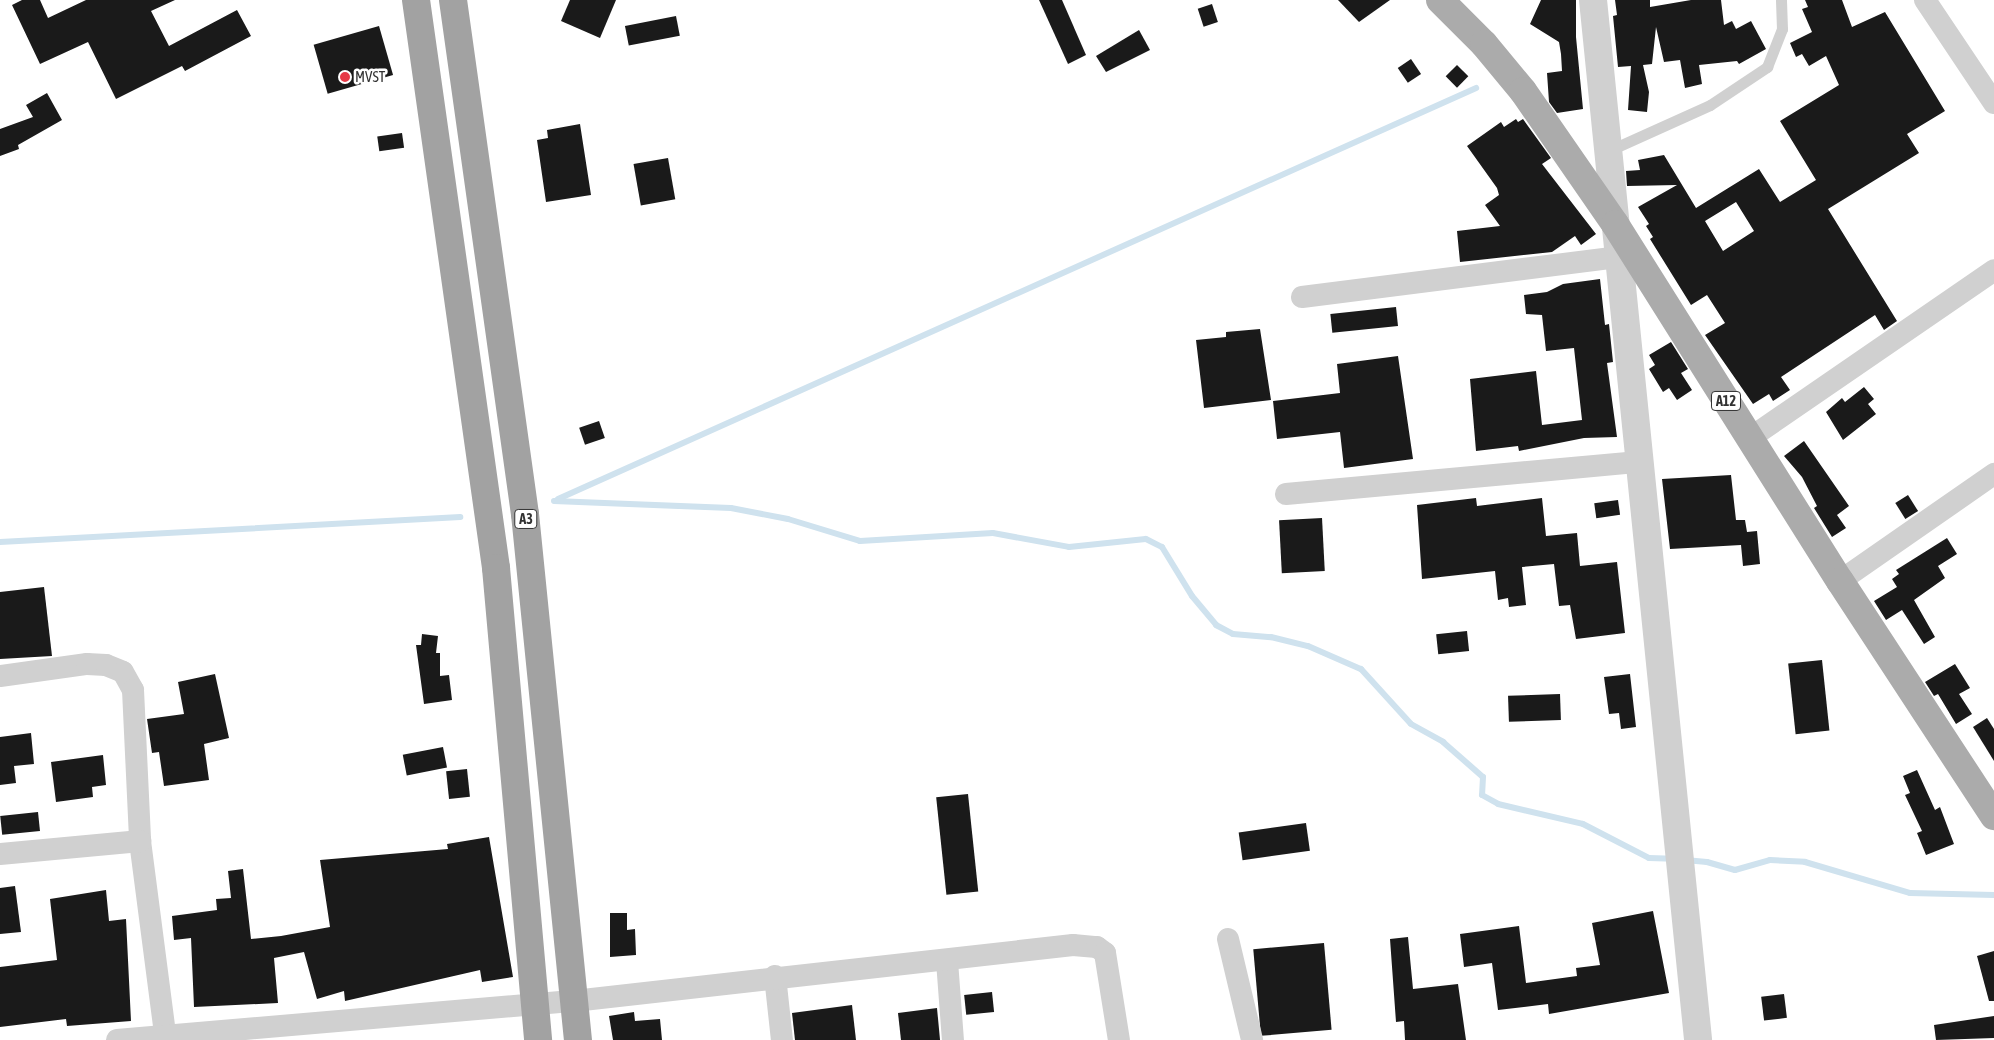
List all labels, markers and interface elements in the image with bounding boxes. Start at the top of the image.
place label: MVST [355,68,385,86]
marker: MVST [339,71,351,83]
road number: A12 [1710,390,1742,412]
road number: A3 [514,508,538,530]

